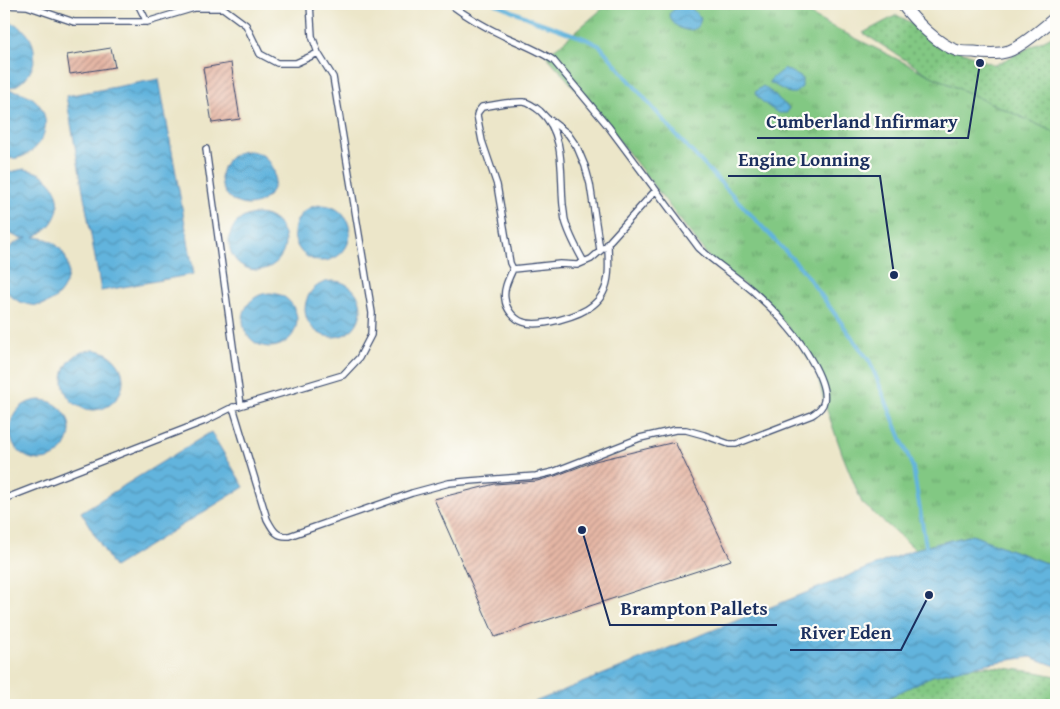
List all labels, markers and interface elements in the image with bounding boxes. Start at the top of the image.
callout: Cumberland Infirmary [757,104,968,138]
text: Cumberland Infirmary [766,107,958,135]
callout: Engine Lonning [728,142,880,176]
text: Engine Lonning [738,145,871,173]
callout: Brampton Pallets [610,591,777,625]
text: Brampton Pallets [620,594,768,622]
callout: River Eden [790,616,901,650]
text: River Eden [801,618,892,646]

